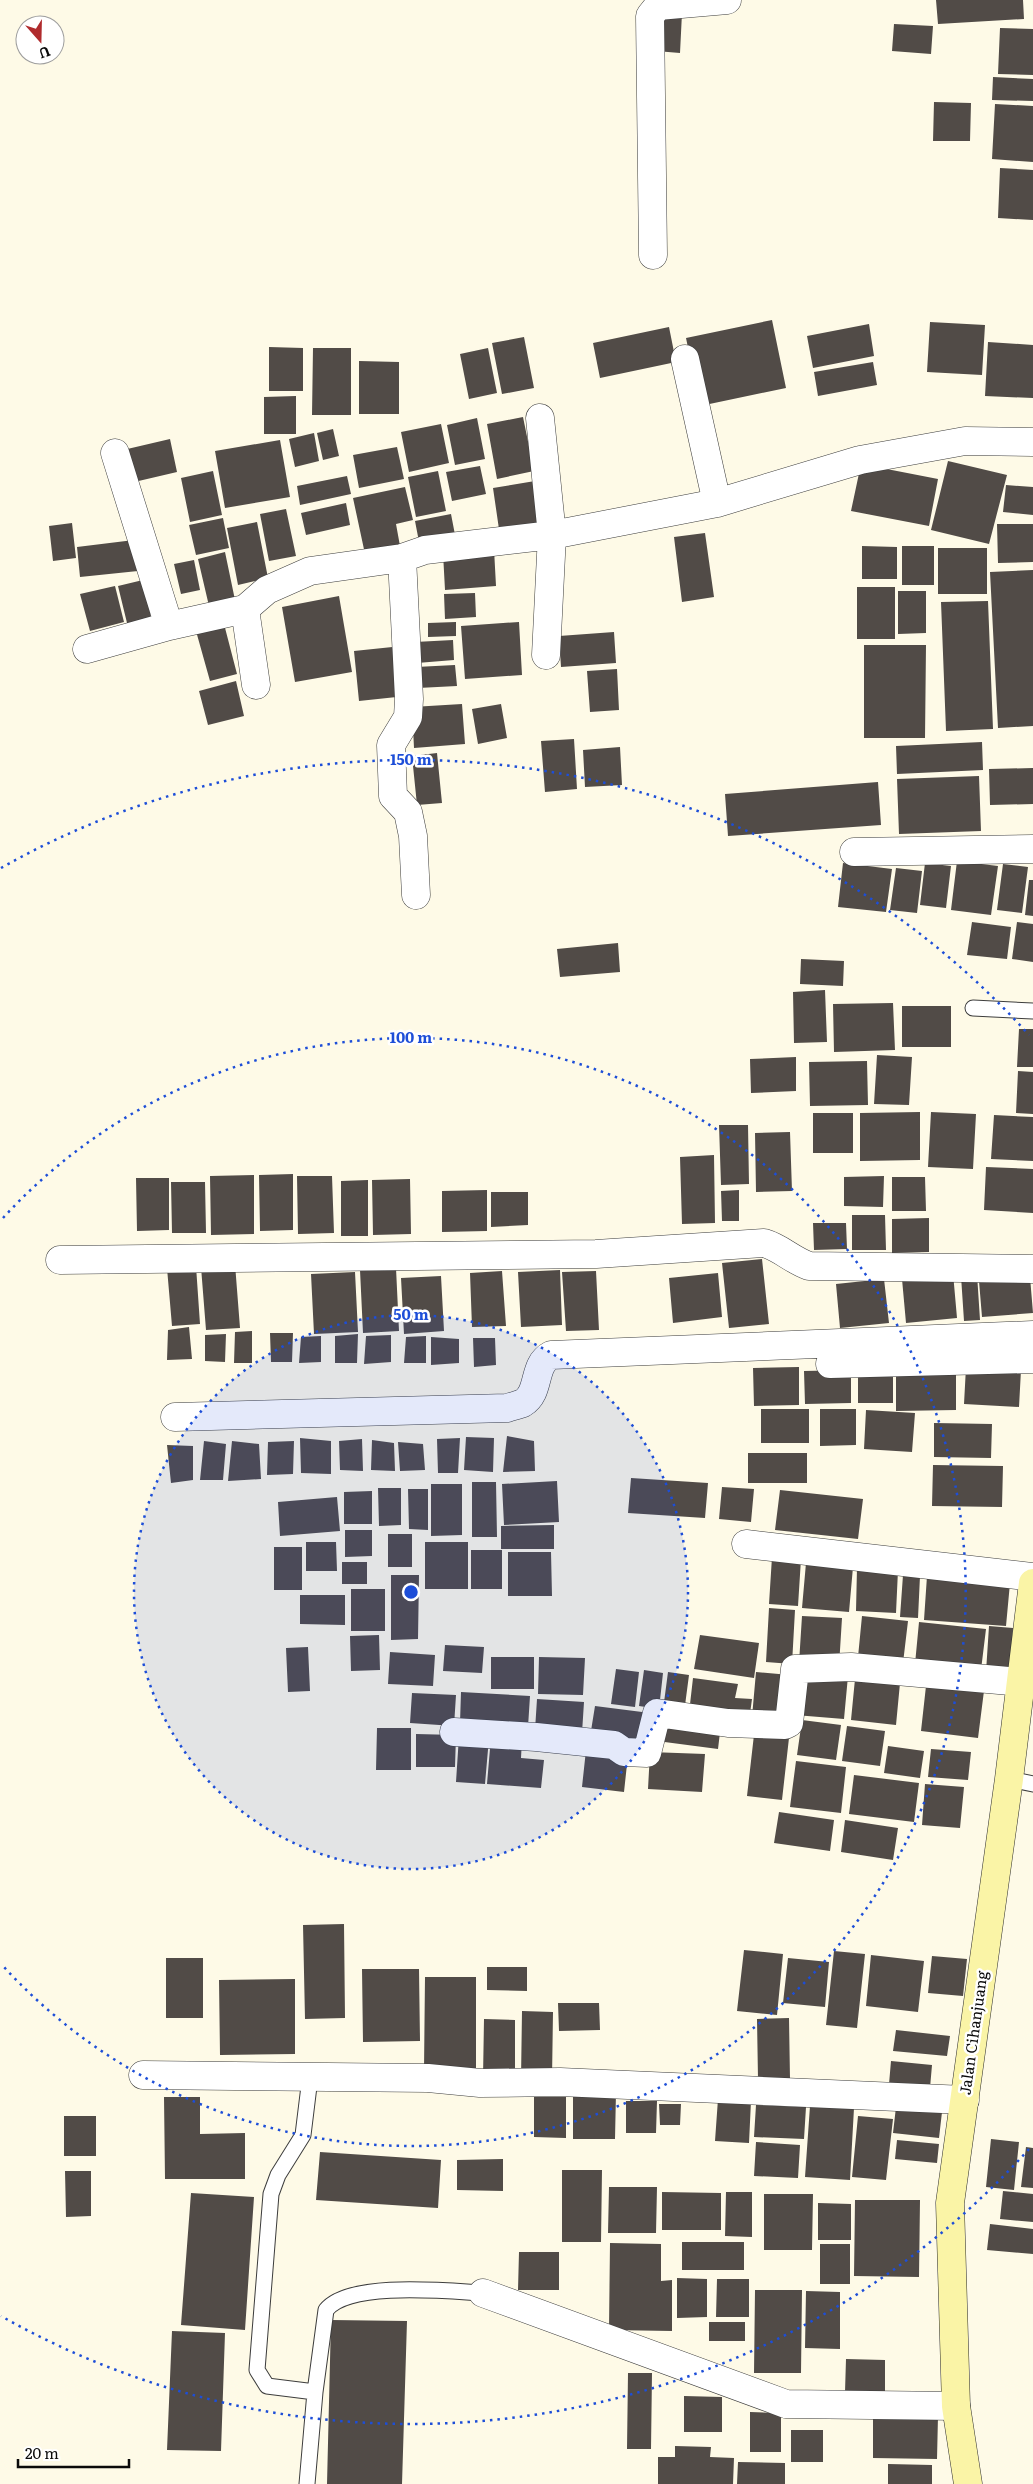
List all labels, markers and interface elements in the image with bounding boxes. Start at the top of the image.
north arrow [15,15,65,65]
text: U [36,42,53,64]
text: 150 m [390,747,432,770]
text: 100 m [390,1025,432,1048]
text: 50 m [393,1302,429,1325]
centre of rings [402,1583,420,1601]
street label: Jalan Cihanjuang [952,1969,993,2096]
scale bar [18,2436,129,2468]
text: 20 m [25,2441,59,2464]

